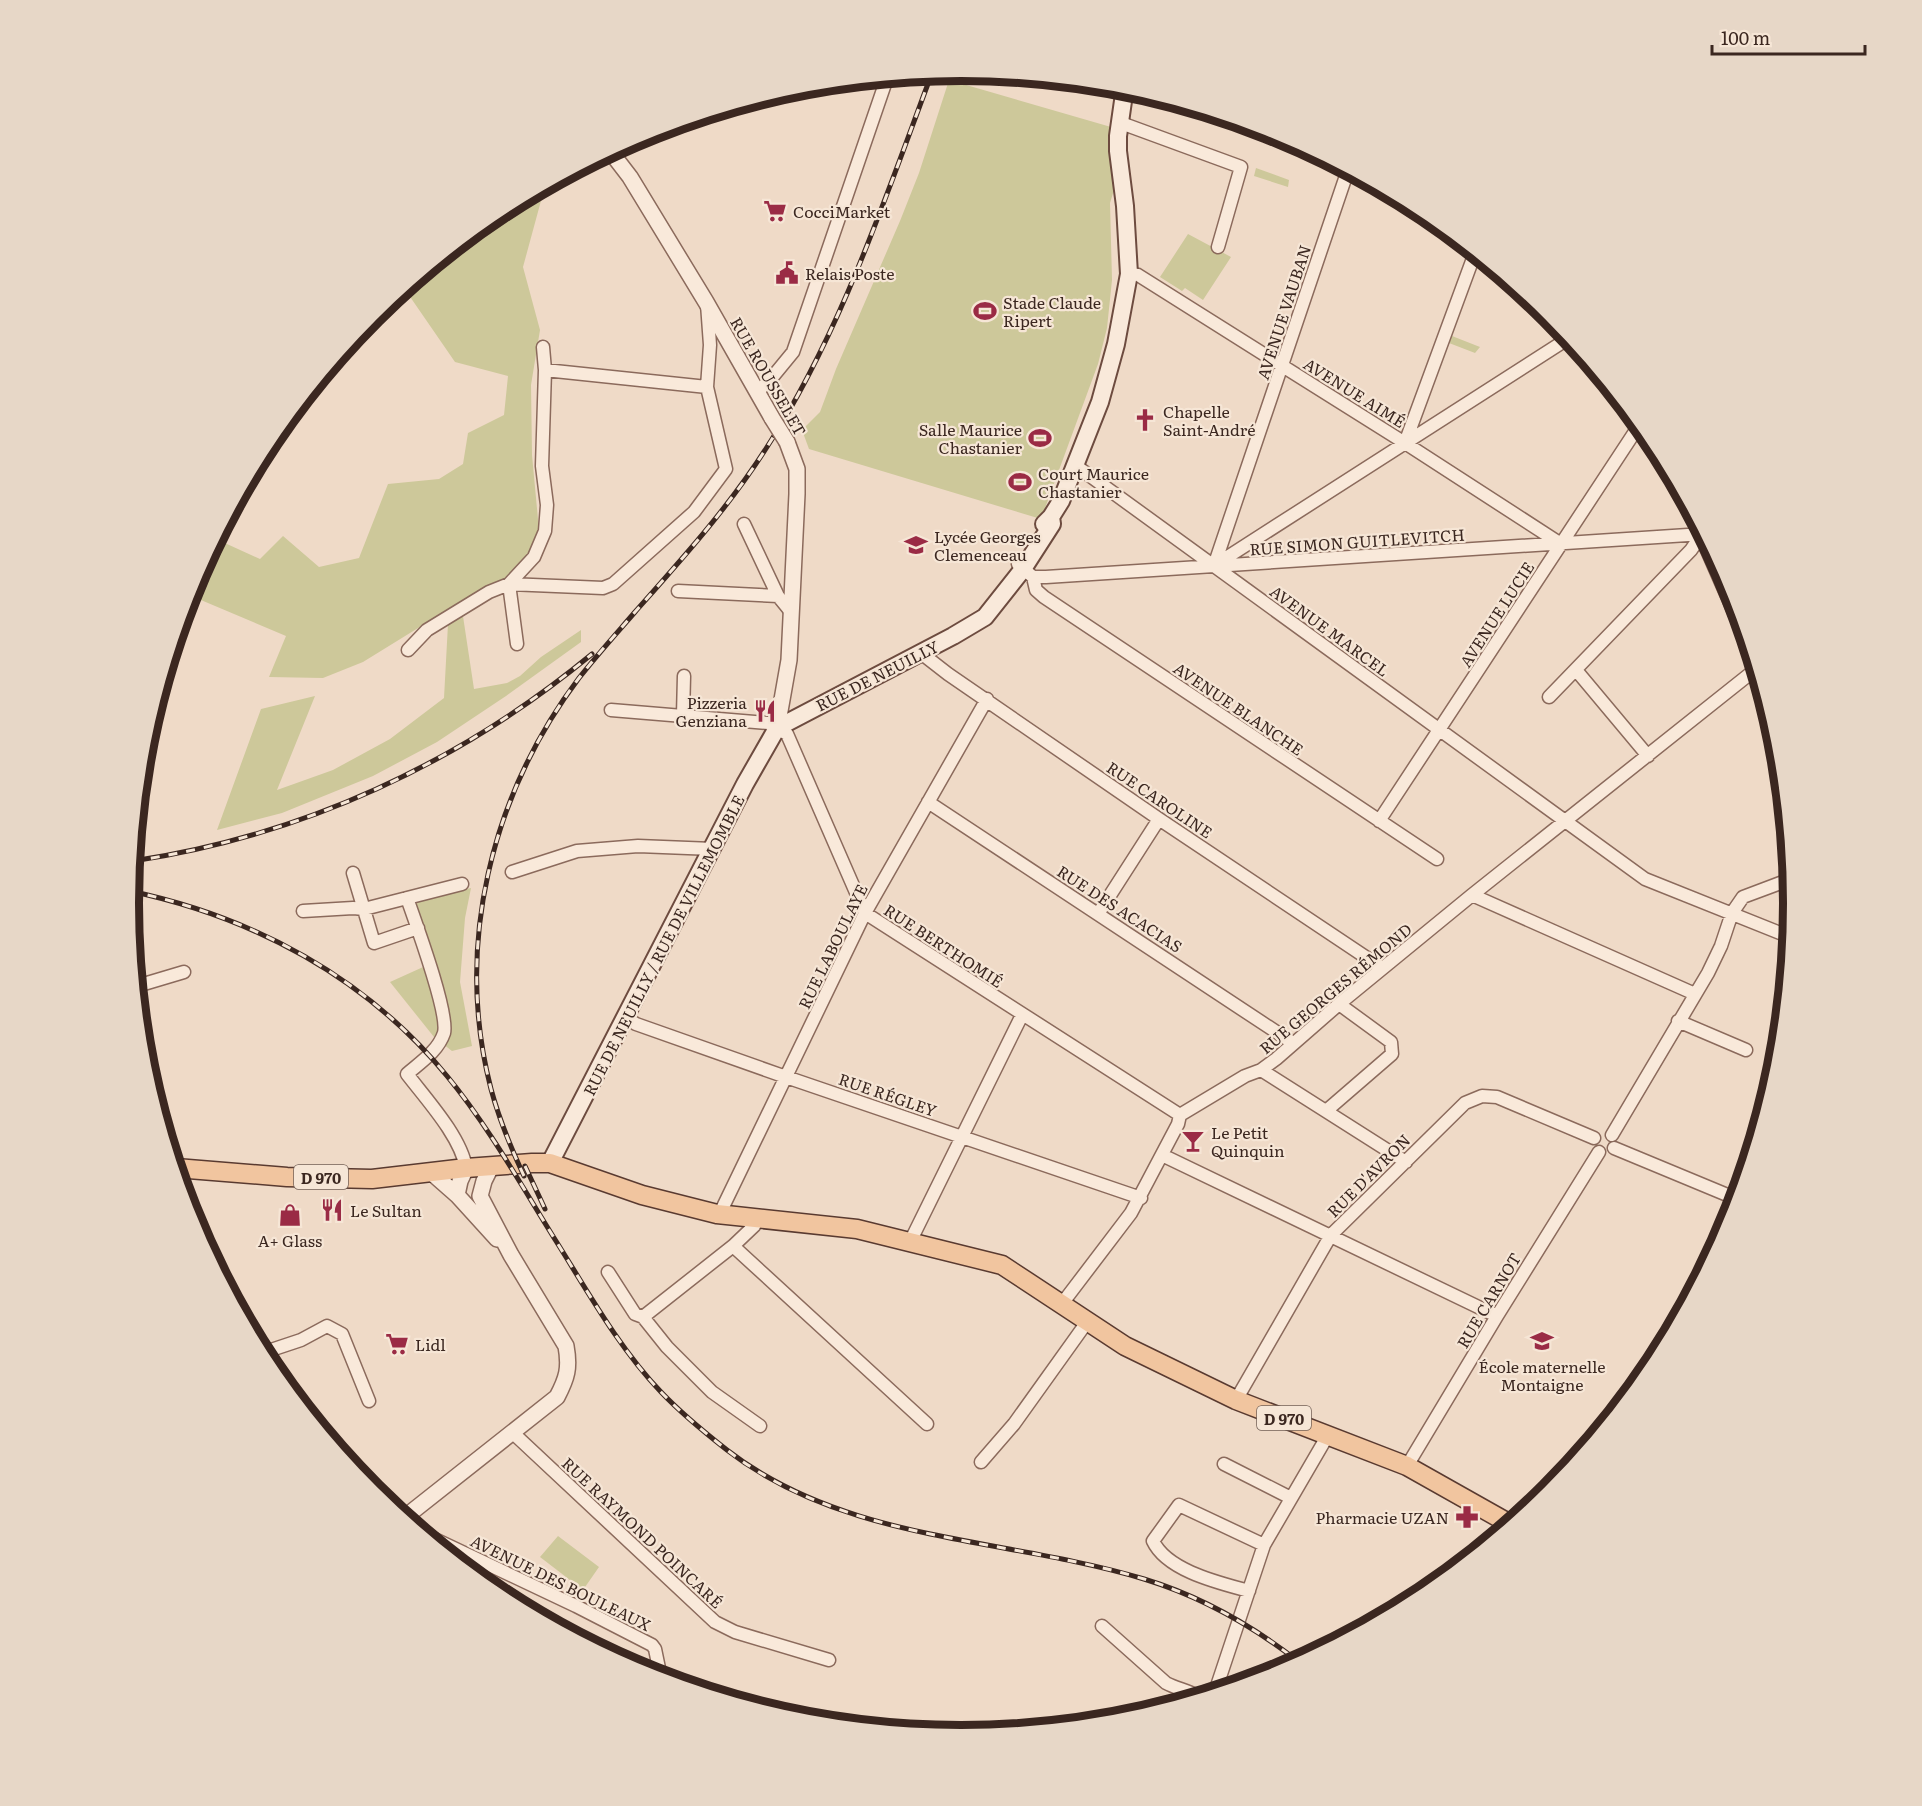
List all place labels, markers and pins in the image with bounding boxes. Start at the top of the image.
supermarket icon: CocciMarket [762,198,788,224]
place label: CocciMarket [793,199,891,223]
public building icon: Relais Poste [774,260,800,286]
place label: Relais Poste [805,261,894,285]
place label: Stade Claude Ripert [1003,290,1101,332]
sports icon: Stade Claude Ripert [972,298,998,324]
place label: Chapelle Saint-André [1163,399,1255,441]
church icon: Chapelle Saint-André [1132,407,1158,433]
place label: Salle Maurice Chastanier [919,417,1022,459]
sports icon: Salle Maurice Chastanier [1027,425,1053,451]
place label: Court Maurice Chastanier [1038,461,1149,503]
sports icon: Court Maurice Chastanier [1007,469,1033,495]
place label: Lycée Georges Clemenceau [934,524,1041,566]
school or university icon: Lycée Georges Clemenceau [903,532,929,558]
place label: Pizzeria Genziana [675,690,747,732]
restaurant icon: Pizzeria Genziana [752,698,778,724]
place label: Le Petit Quinquin [1211,1120,1285,1162]
bar icon: Le Petit Quinquin [1180,1128,1206,1154]
restaurant icon: Le Sultan [319,1197,345,1223]
place label: Le Sultan [350,1198,422,1222]
shop icon: A+ Glass [277,1202,303,1228]
place label: A+ Glass [258,1228,322,1252]
school or university icon: École maternelle Montaigne [1529,1328,1555,1354]
supermarket icon: Lidl [384,1331,410,1357]
place label: Lidl [415,1332,446,1356]
place label: École maternelle Montaigne [1478,1354,1606,1396]
pharmacy icon: Pharmacie UZAN [1454,1504,1480,1530]
place label: Pharmacie UZAN [1315,1505,1449,1529]

